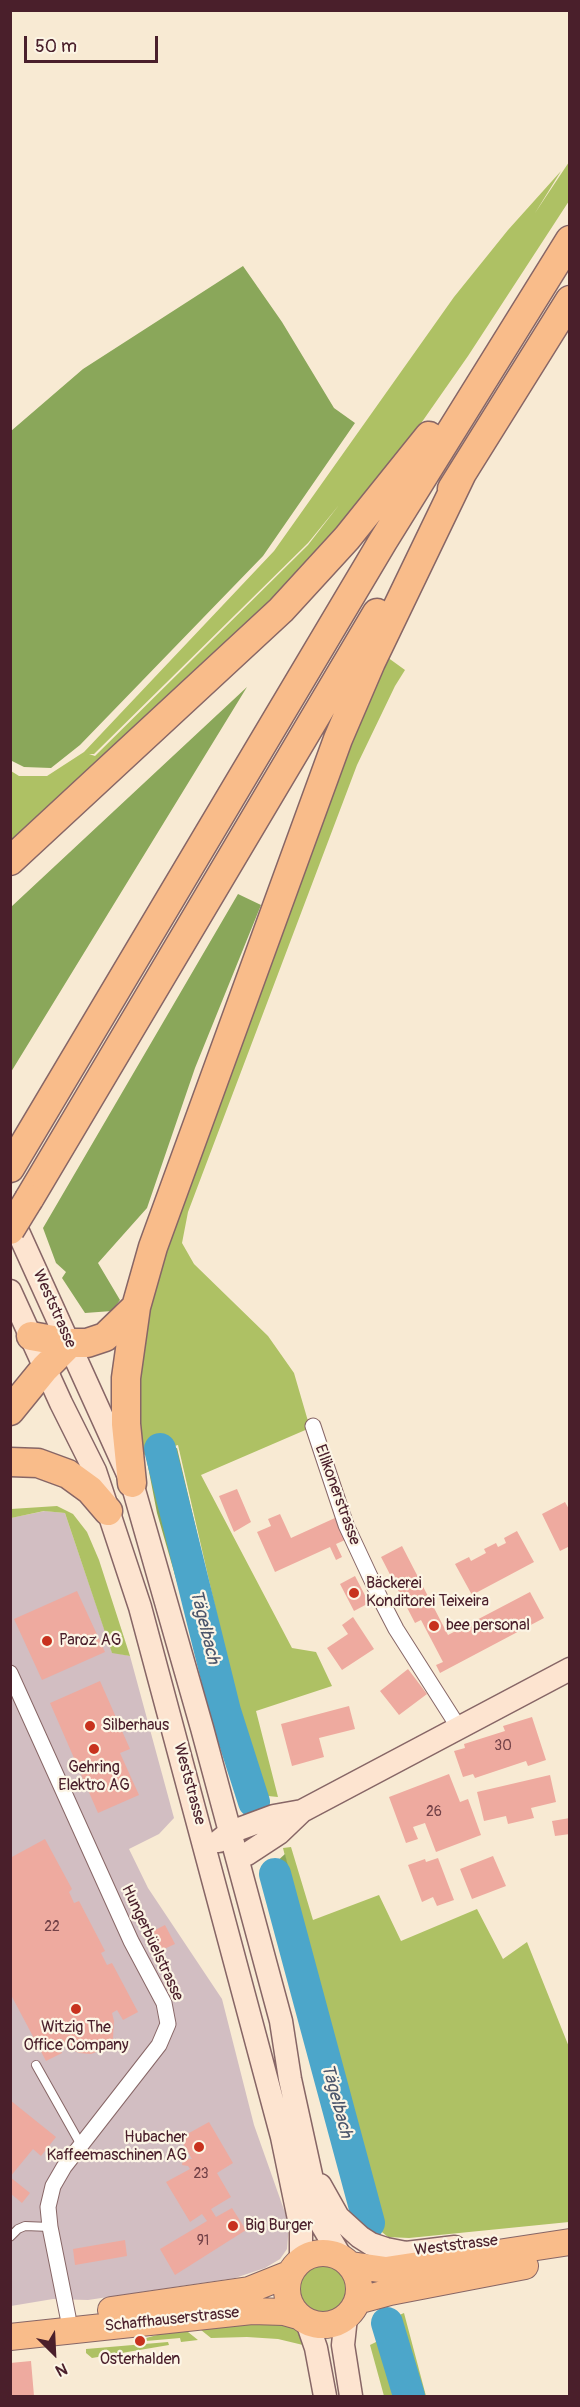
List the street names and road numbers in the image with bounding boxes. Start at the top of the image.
street label: Weststrasse [28,1267,80,1351]
street label: Ellikonerstrasse [310,1442,364,1548]
street label: Weststrasse [169,1741,209,1827]
street label: Hungerbüelstrasse [117,1882,187,2004]
street label: Weststrasse [413,2231,499,2261]
street label: Schaffhauserstrasse [104,2303,240,2337]

